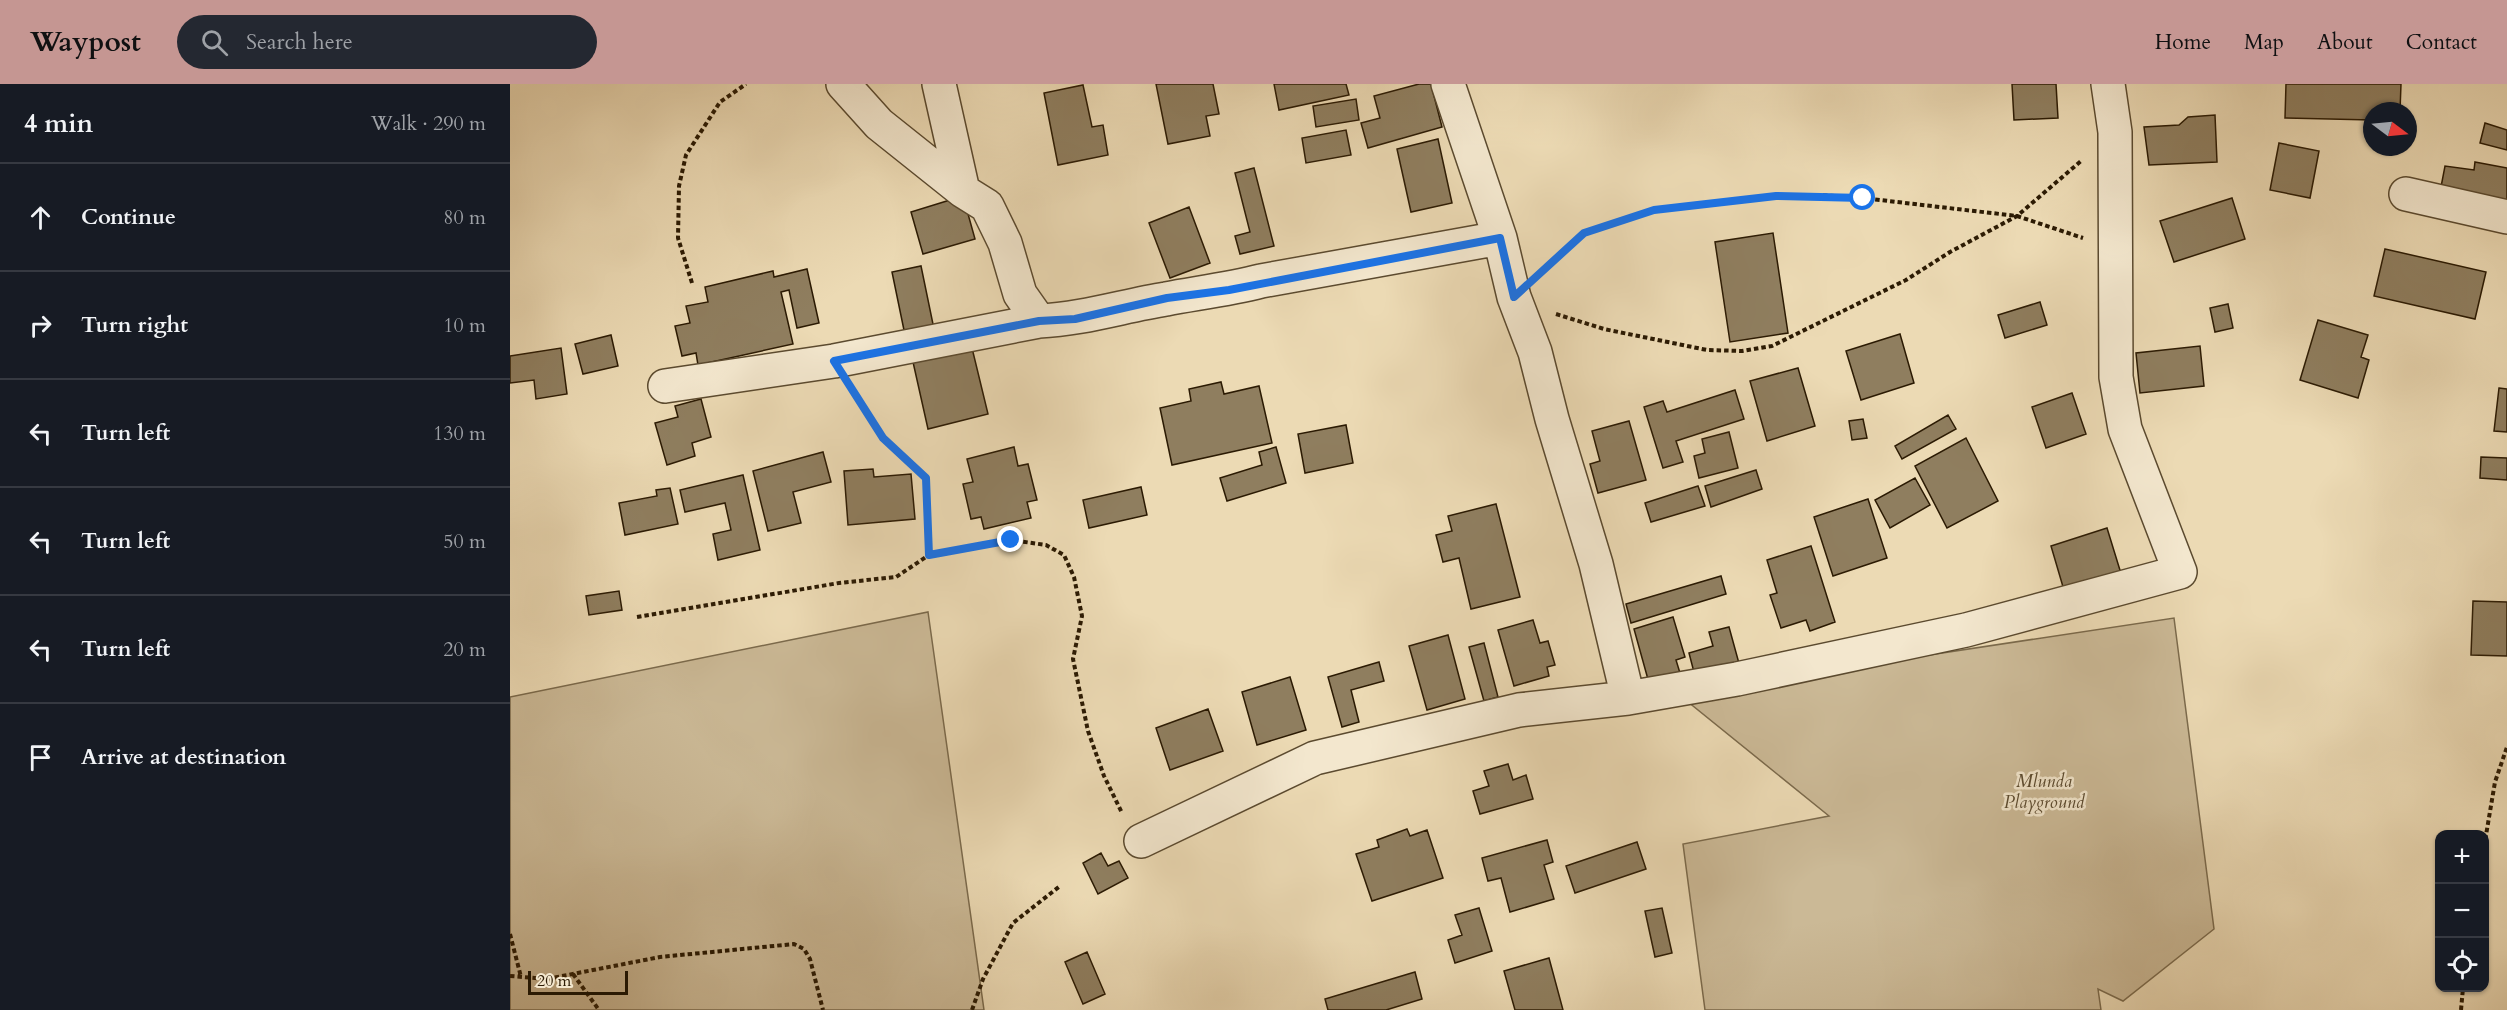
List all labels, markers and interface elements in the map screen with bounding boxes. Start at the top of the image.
search box [177,15,597,69]
text: Waypost [30,23,141,61]
icon: search [198,26,231,59]
text: Search here [246,27,353,57]
text: Home [2155,28,2211,57]
text: Map [2244,28,2284,57]
text: About [2317,28,2373,57]
text: Contact [2406,28,2477,57]
north arrow [2363,102,2417,156]
text: 4 min [24,106,93,141]
text: Walk · 290 m [371,110,486,137]
route start [1849,184,1875,210]
icon: ahead [24,201,57,234]
text: Continue [81,202,176,232]
text: 80 m [443,204,486,231]
icon: right [24,309,57,342]
text: Turn right [81,310,188,340]
text: 10 m [443,312,486,339]
icon: left [24,417,57,450]
text: Turn left [81,418,170,448]
text: 130 m [433,420,486,447]
icon: left [24,525,57,558]
text: Turn left [81,526,170,556]
route end [997,526,1023,552]
text: 50 m [443,528,486,555]
icon: left [24,633,57,666]
text: Turn left [81,634,170,664]
text: 20 m [443,636,486,663]
icon: arrive [24,741,57,774]
text: Arrive at destination [81,742,286,772]
park label: Mlunda Playground [2004,769,2086,815]
map controls [2435,830,2489,992]
button: + [2435,830,2489,884]
button: − [2435,884,2489,938]
button: locate [2435,938,2489,992]
scale bar [528,968,628,996]
text: 20 m [537,970,571,992]

